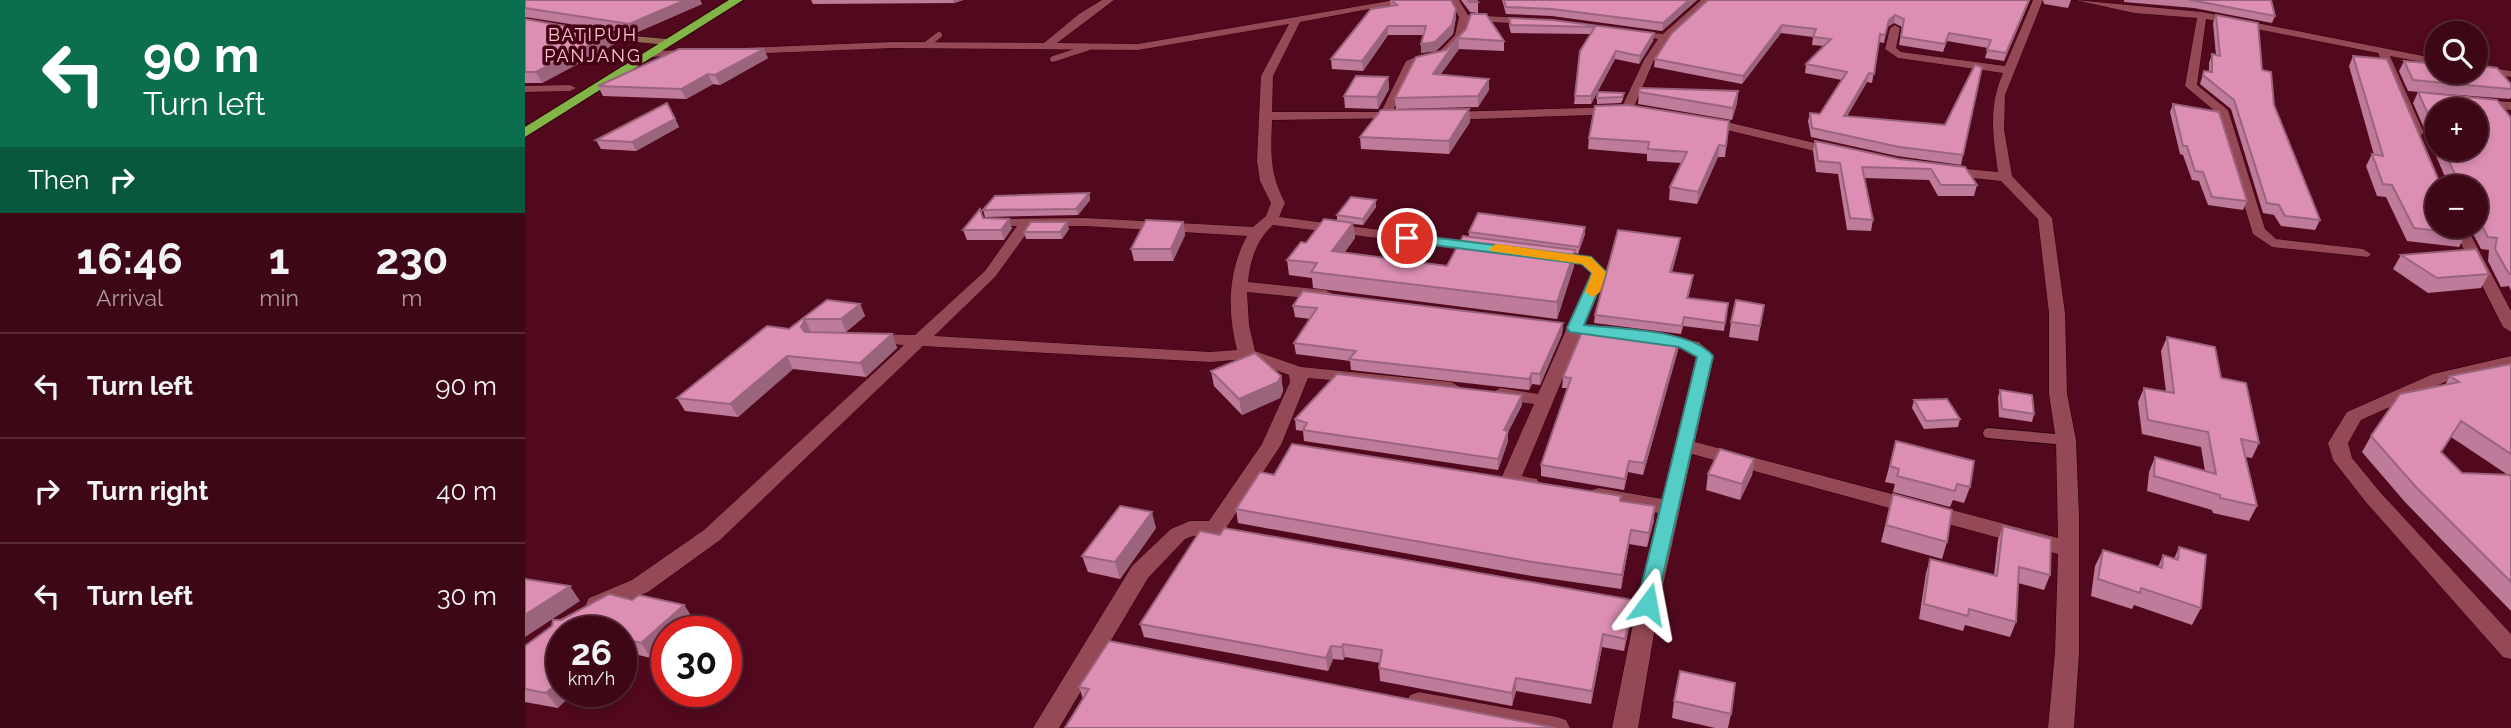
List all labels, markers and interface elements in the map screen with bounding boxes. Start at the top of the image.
map controls [2425,21,2488,238]
button: search [2425,21,2488,84]
district label: BATIPUH PANJANG [544,24,642,66]
text: 90 m [143,26,259,83]
icon: left [28,28,119,119]
text: Turn left [143,85,265,122]
button: + [2425,98,2488,161]
icon: right [103,161,141,199]
text: Then [28,165,89,195]
button: − [2425,175,2488,238]
pin [1377,208,1437,268]
icon: arrive [1388,219,1426,257]
text: 16:46 [77,235,183,284]
text: 1 [269,235,289,284]
text: 230 [375,235,448,284]
text: Arrival [96,284,163,311]
text: min [259,284,299,311]
text: m [401,284,422,311]
icon: left [28,367,66,405]
text: Turn left [87,371,193,401]
text: 90 m [435,371,497,401]
icon: right [28,472,66,510]
text: Turn right [87,476,208,506]
text: 40 m [436,476,497,506]
position arrow [1611,567,1685,641]
icon: left [28,577,66,615]
text: Turn left [87,581,193,611]
text: 30 m [437,581,497,611]
speed limit sign: 30 [651,616,742,707]
text: 26 [571,632,612,673]
text: km/h [568,668,615,689]

